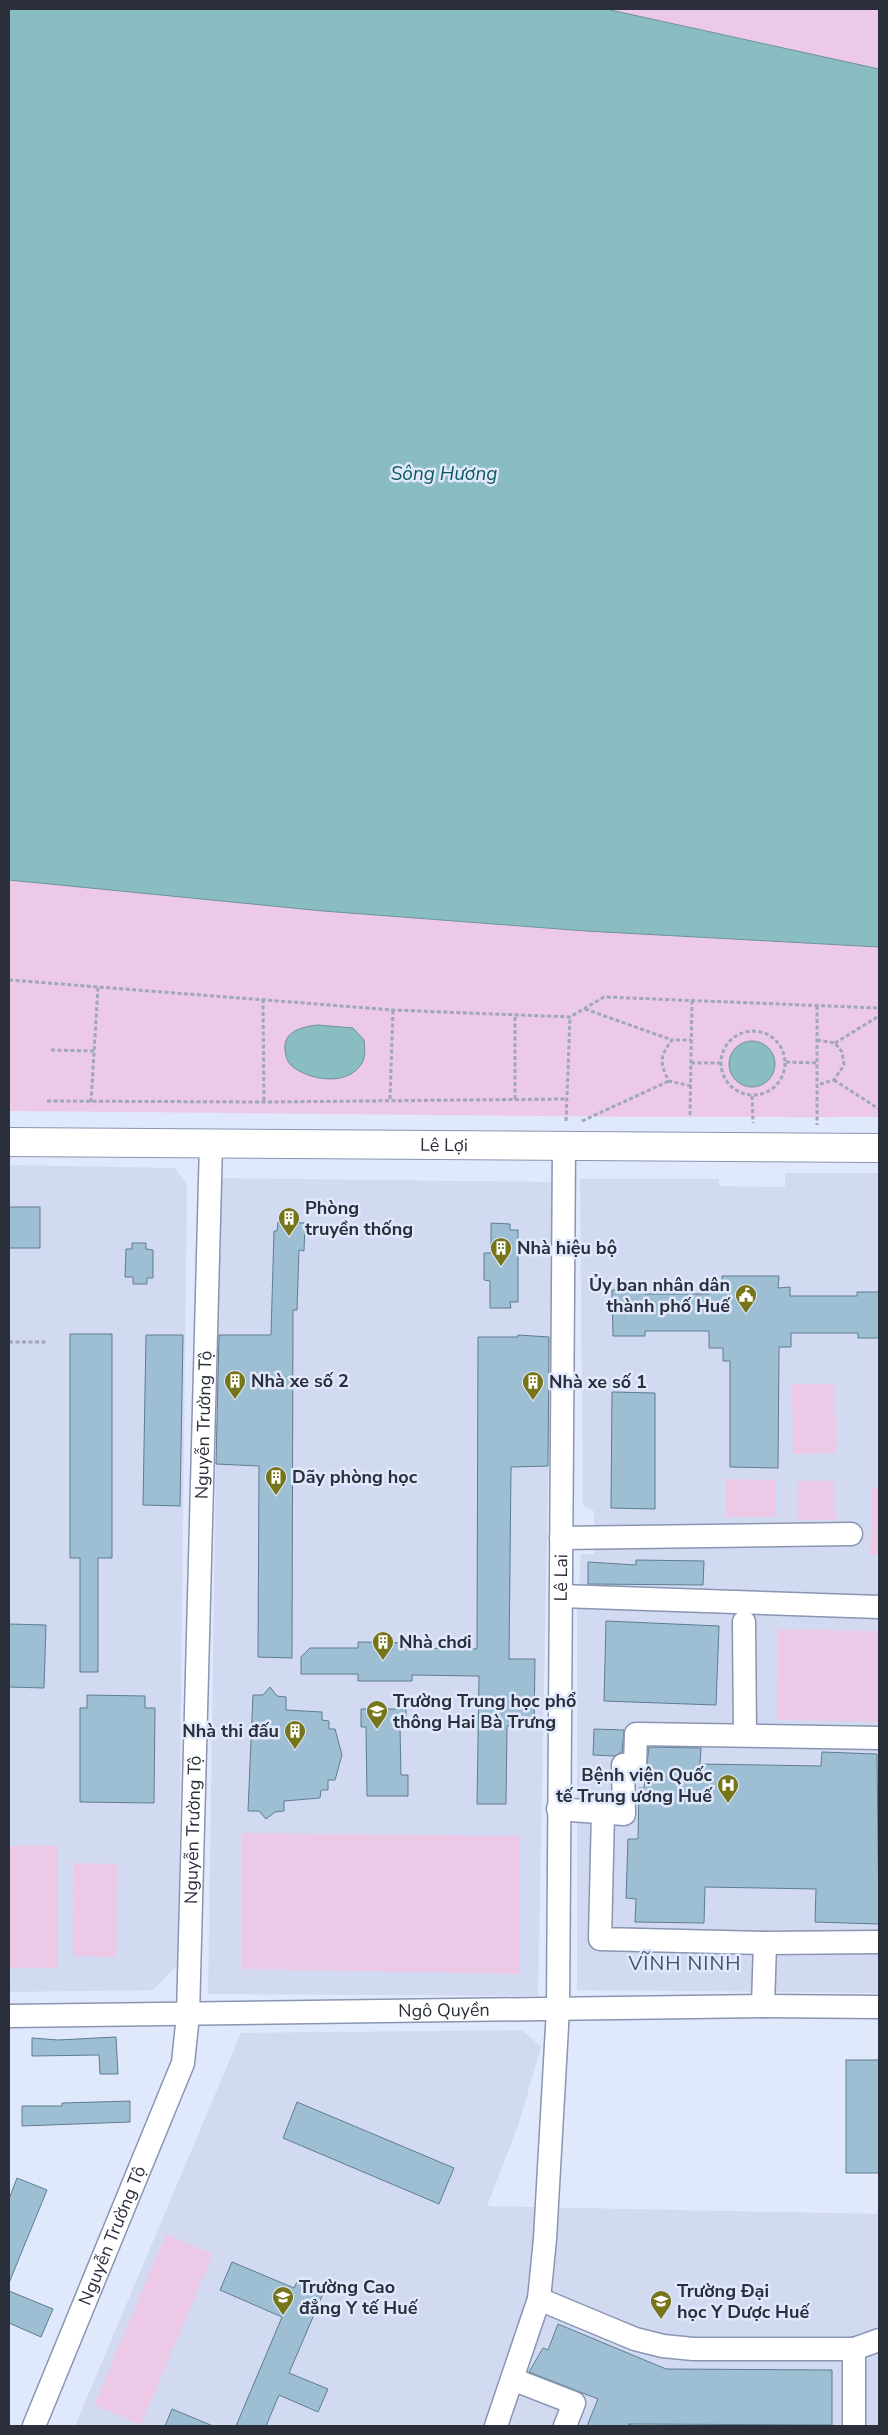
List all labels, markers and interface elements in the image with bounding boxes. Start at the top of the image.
water label: Sông Hương [391,461,497,487]
street label: Lê Lợi [420,1133,468,1157]
place label: Phòng truyền thống [305,1196,413,1241]
building icon: Phòng truyền thống [277,1206,301,1237]
building icon: Nhà hiệu bộ [489,1236,513,1267]
place label: Nhà hiệu bộ [517,1236,617,1260]
place label: Ủy ban nhân dân thành phố Huế [589,1273,731,1318]
public building icon: Ủy ban nhân dân thành phố Huế [734,1283,758,1314]
street label: Nguyễn Trường Tộ [190,1350,218,1499]
building icon: Nhà xe số 2 [223,1369,247,1400]
place label: Nhà xe số 2 [251,1369,349,1393]
building icon: Nhà xe số 1 [521,1370,545,1401]
place label: Nhà xe số 1 [549,1370,647,1394]
building icon: Dãy phòng học [264,1465,288,1496]
place label: Dãy phòng học [292,1465,418,1489]
street label: Lê Lai [549,1554,573,1602]
building icon: Nhà chơi [371,1630,395,1661]
place label: Nhà chơi [399,1630,472,1654]
place label: Trường Trung học phổ thông Hai Bà Trưng [393,1689,576,1734]
school or university icon: Trường Trung học phổ thông Hai Bà Trưng [365,1699,389,1730]
place label: Nhà thi đấu [182,1719,279,1743]
building icon: Nhà thi đấu [283,1719,307,1750]
street label: Nguyễn Trường Tộ [179,1755,207,1904]
place label: Bệnh viện Quốc tế Trung ương Huế [556,1763,713,1808]
hospital icon: Bệnh viện Quốc tế Trung ương Huế [716,1773,740,1804]
district label: VĨNH NINH [628,1950,742,1977]
street label: Ngô Quyền [398,1998,490,2023]
street label: Nguyễn Trường Tộ [73,2162,152,2309]
place label: Trường Cao đẳng Y tế Huế [299,2275,419,2320]
place label: Trường Đại học Y Dược Huế [677,2279,810,2324]
school or university icon: Trường Cao đẳng Y tế Huế [271,2285,295,2316]
school or university icon: Trường Đại học Y Dược Huế [649,2289,673,2320]

